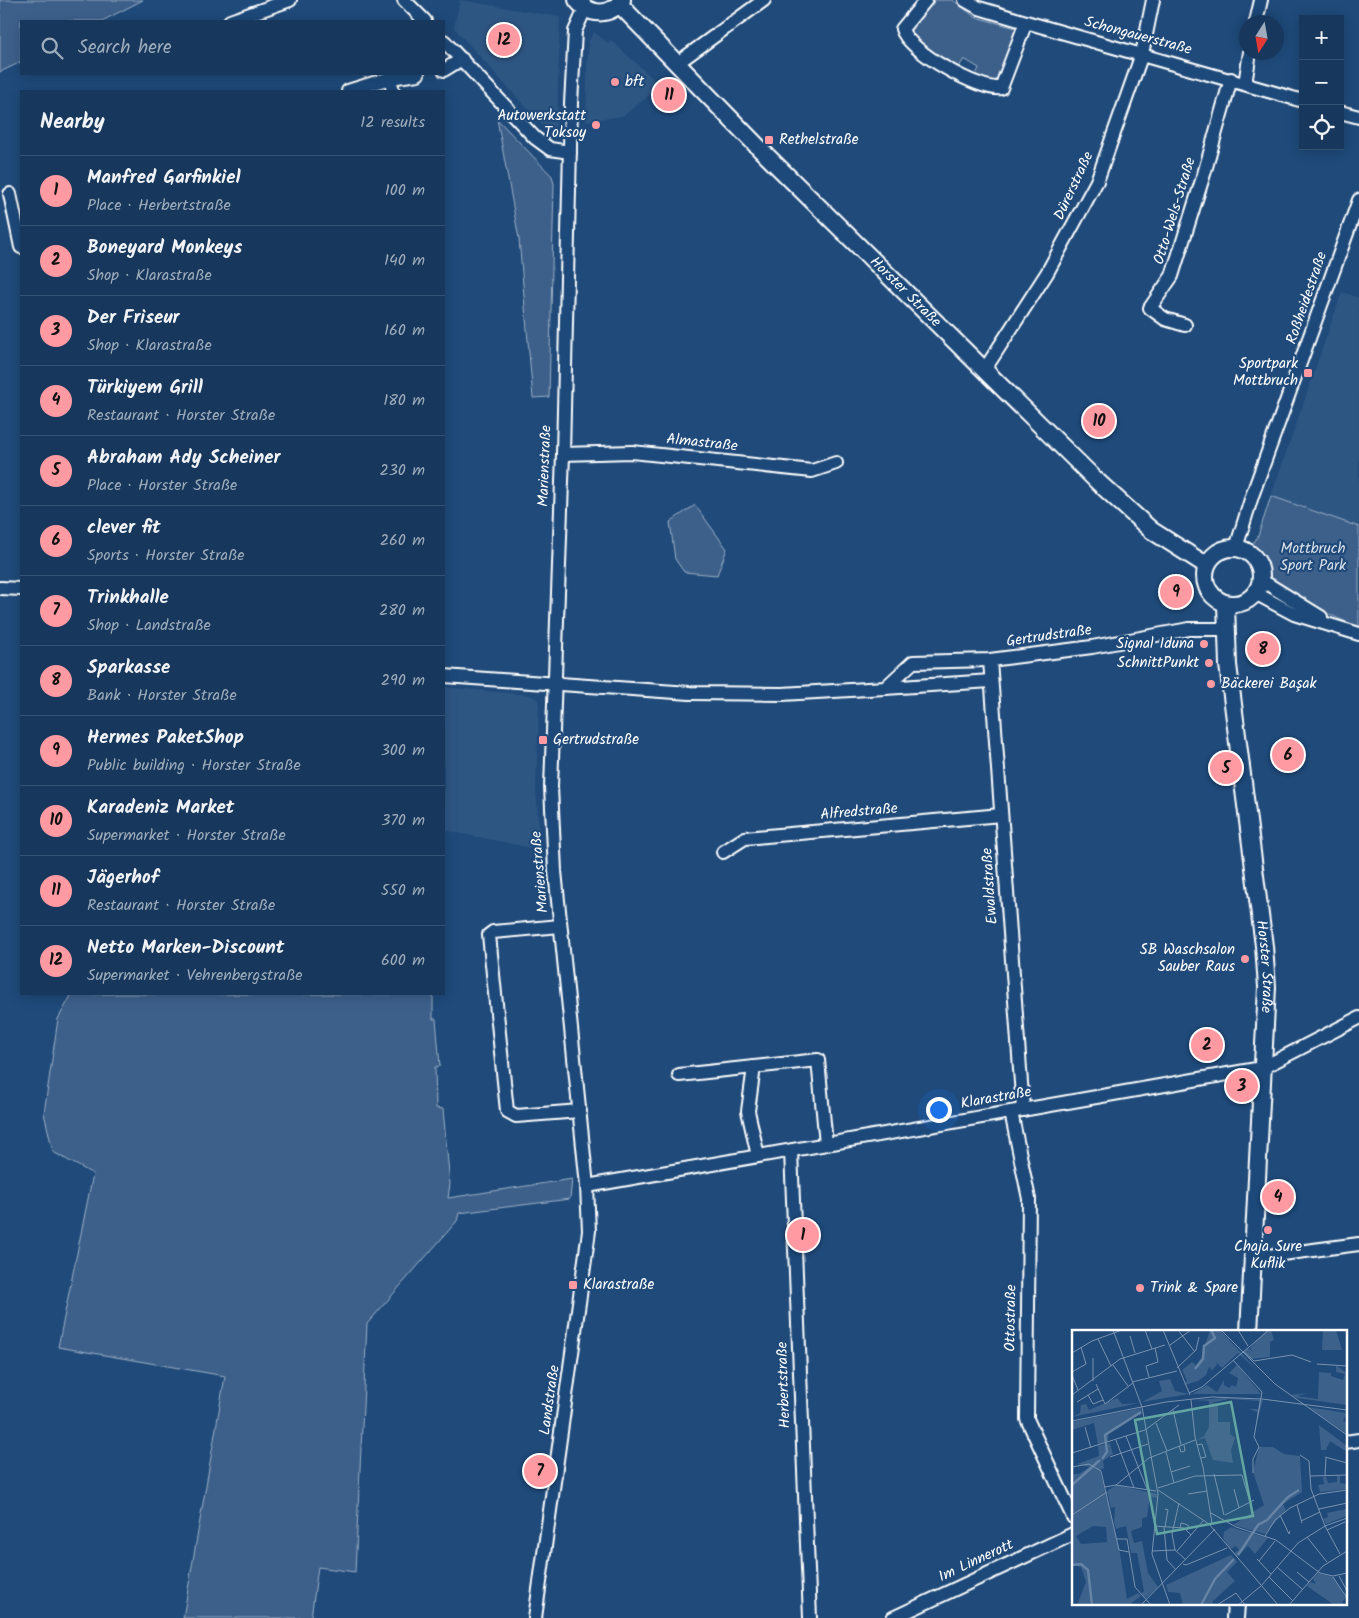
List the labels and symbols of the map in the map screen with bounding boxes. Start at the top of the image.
street label: Schongauerstraße [1082,10,1195,62]
north arrow [1239,15,1284,60]
pin: 12 [488,21,520,59]
place label: bft [625,70,645,94]
marker: bft [609,76,621,88]
pin: 11 [653,76,685,114]
place label: Autowerkstatt Toksoy [497,104,587,145]
marker: Autowerkstatt Toksoy [590,119,602,131]
place label: Rethelstraße [779,128,859,152]
marker: Rethelstraße [763,134,775,146]
street label: Dürerstraße [1048,148,1100,224]
street label: Otto-Wels-Straße [1147,154,1203,268]
street label: Roßheidestraße [1280,248,1334,348]
street label: Horster Straße [864,251,947,333]
place label: Sportpark Mottbruch [1233,352,1299,393]
marker: Sportpark Mottbruch [1302,367,1314,379]
pin: 10 [1083,402,1115,440]
street label: Marienstraße [532,424,558,507]
street label: Almastraße [665,427,739,459]
park label: Mottbruch Sport Park [1280,537,1347,578]
pin: 9 [1160,573,1192,611]
street label: Gertrudstraße [1005,618,1094,654]
pin: 8 [1247,630,1279,668]
place label: Signal Iduna [1116,632,1194,656]
marker: Signal Iduna [1198,638,1210,650]
place label: SchnittPunkt [1117,651,1199,675]
marker: SchnittPunkt [1203,657,1215,669]
place label: Bäckerei Başak [1221,672,1317,696]
marker: Bäckerei Başak [1205,678,1217,690]
place label: Gertrudstraße [553,728,639,752]
marker: Gertrudstraße [537,734,549,746]
pin: 6 [1272,736,1304,774]
pin: 5 [1210,749,1242,787]
street label: Alfredstraße [819,797,899,827]
street label: Marienstraße [524,830,556,914]
street label: Ewaldstraße [975,847,1005,925]
street label: Horster Straße [1249,919,1279,1014]
place label: SB Waschsalon Sauber Raus [1140,938,1236,979]
marker: SB Waschsalon Sauber Raus [1239,953,1251,965]
pin: 2 [1191,1026,1223,1064]
pin: 3 [1226,1067,1258,1105]
street label: Klarastraße [959,1080,1033,1116]
your location [926,1097,952,1123]
pin: 4 [1262,1178,1294,1216]
pin: 1 [787,1216,819,1254]
marker: Chaja Sure Kuflik [1262,1224,1274,1236]
place label: Chaja Sure Kuflik [1234,1235,1302,1276]
place label: Klarastraße [583,1273,655,1297]
place label: Trink & Spare [1150,1276,1238,1300]
marker: Klarastraße [567,1279,579,1291]
marker: Trink & Spare [1134,1282,1146,1294]
street label: Ottostraße [998,1284,1024,1352]
inset map [1072,1330,1346,1606]
street label: Herbertstraße [770,1341,798,1429]
street label: Landstraße [533,1363,567,1437]
pin: 7 [524,1452,556,1490]
street label: Im Linnerott [934,1533,1018,1589]

